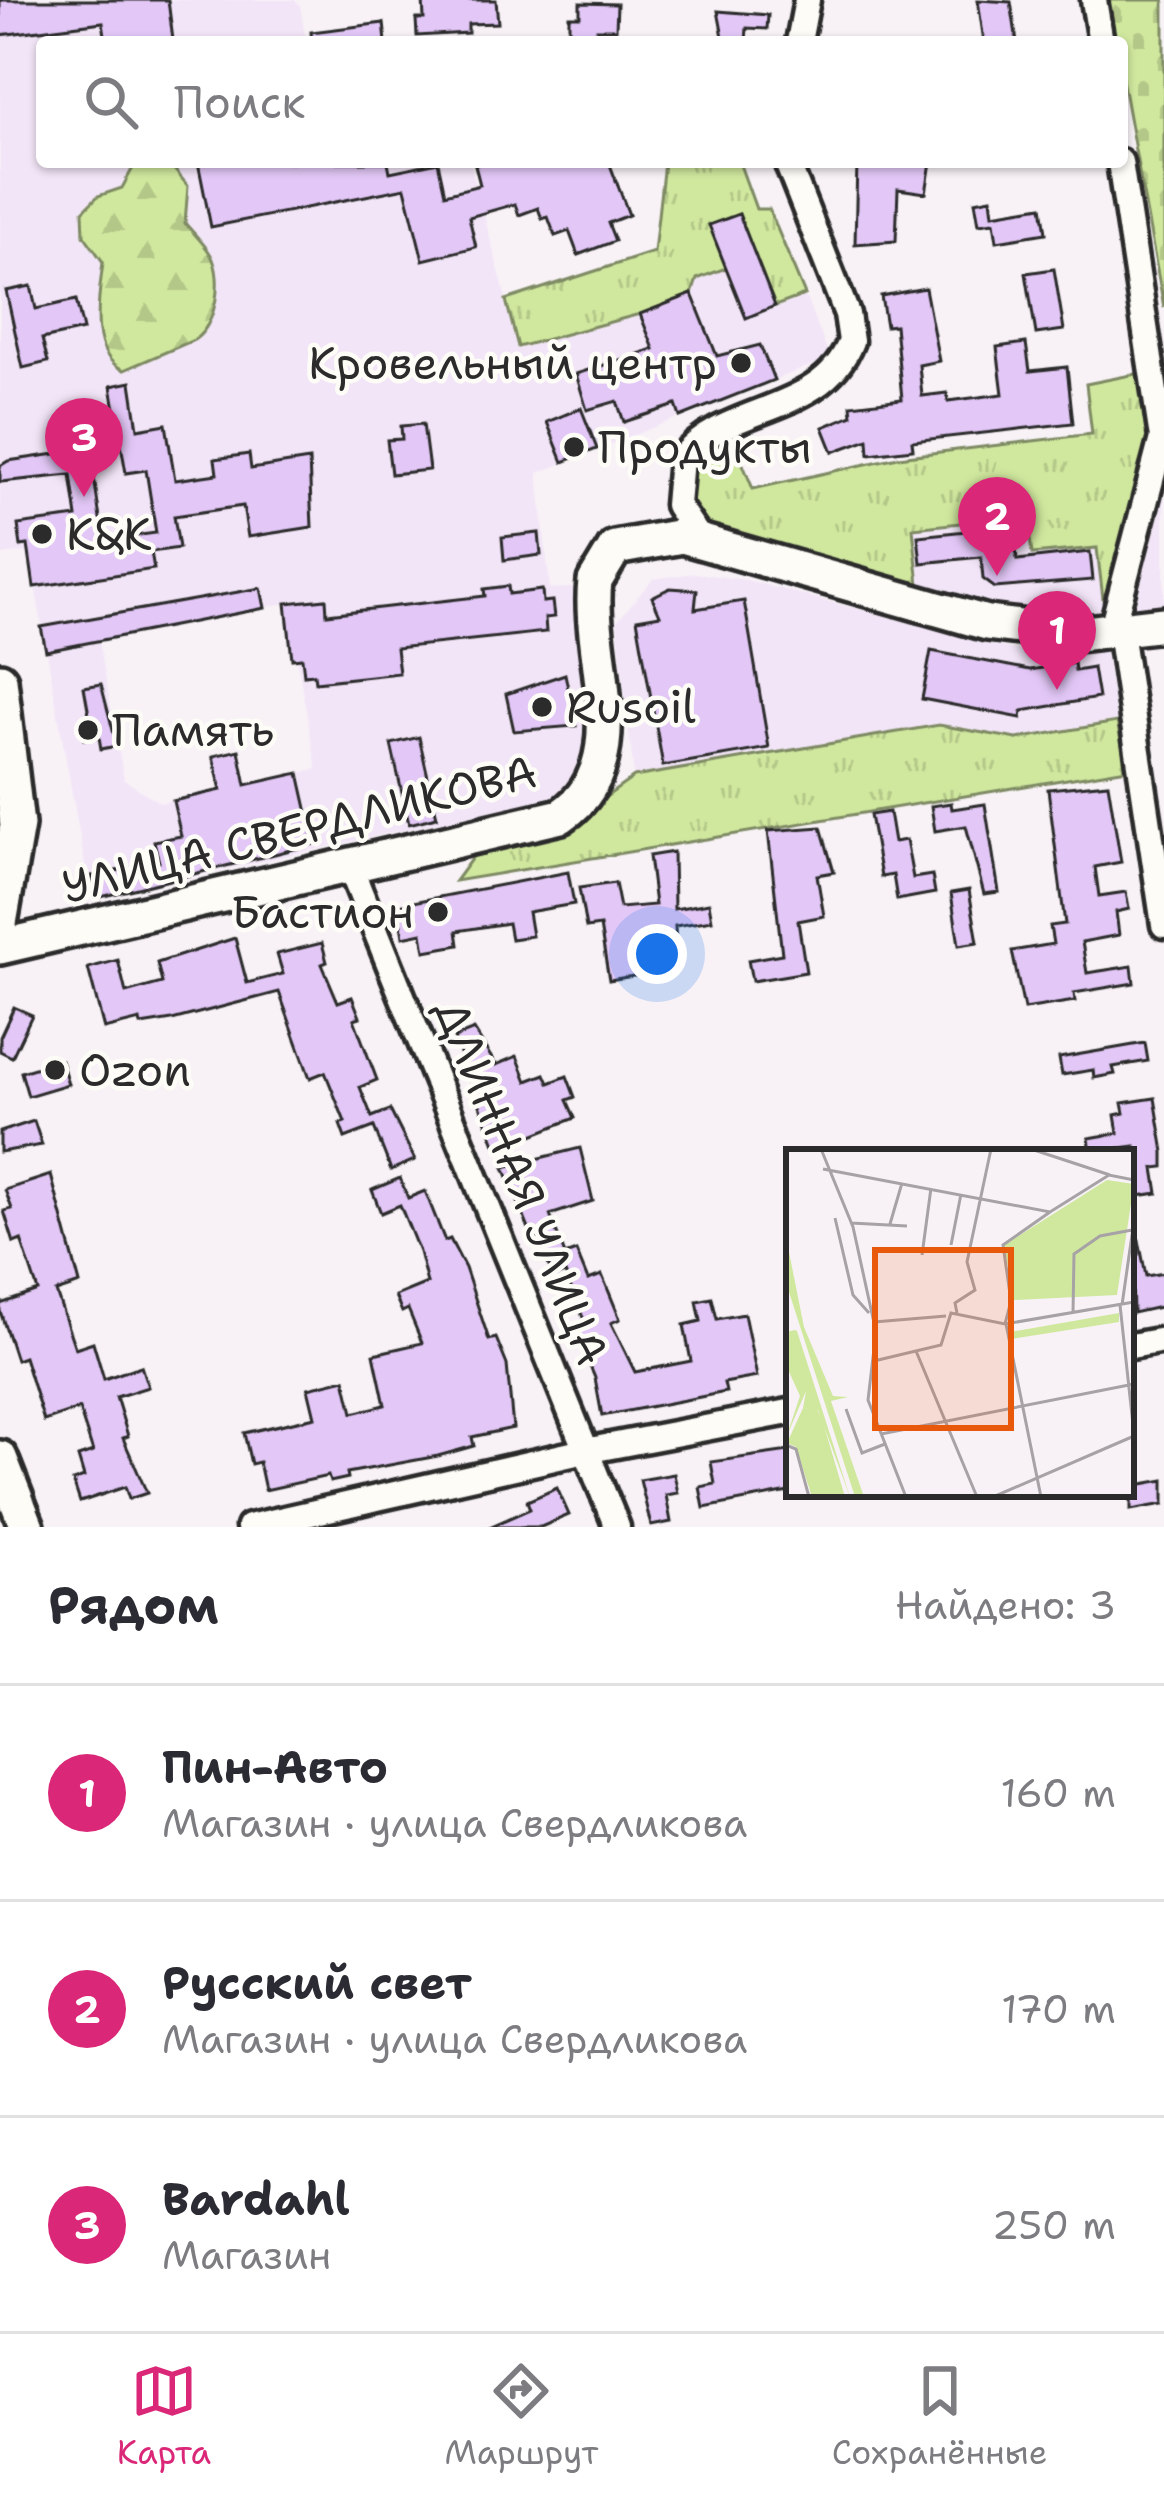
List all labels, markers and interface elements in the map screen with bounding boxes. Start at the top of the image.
search box [36,36,1128,168]
icon: search [78,69,144,135]
text: Поиск [174,72,305,132]
place label: Кровельный центр [308,333,717,393]
marker: Кровельный центр [728,350,754,376]
pin: 3 [45,398,123,497]
place label: Продукты [598,417,812,477]
marker: Продукты [561,434,587,460]
pin: 2 [958,477,1036,576]
place label: K&K [66,504,152,564]
marker: K&K [29,521,55,547]
pin: 1 [1018,591,1096,690]
place label: Rusoil [566,677,696,737]
marker: Rusoil [529,694,555,720]
place label: Память [112,700,274,760]
marker: Память [75,717,101,743]
street label: УЛИЦА СВЕРДЛИКОВА [56,741,542,917]
place label: Бастион [231,882,414,942]
marker: Бастион [425,899,451,925]
your location [627,924,687,984]
street label: ДЛИННАЯ УЛИЦА [421,990,623,1374]
place label: Ozon [79,1040,191,1100]
marker: Ozon [42,1057,68,1083]
inset map [786,1149,1134,1497]
text: Рядом [48,1571,219,1639]
text: Найдено: 3 [895,1579,1116,1631]
text: Пин-Авто [162,1737,388,1797]
text: 1 [78,1767,96,1819]
text: 160 m [1001,1767,1116,1819]
text: Магазин · улица Свердликова [162,1797,747,1849]
text: Русский свет [162,1953,472,2013]
text: 2 [73,1983,101,2035]
text: 170 m [1001,1983,1116,2035]
text: Магазин · улица Свердликова [162,2013,747,2065]
text: Bardahl [162,2169,350,2229]
text: 3 [73,2199,101,2251]
text: 250 m [992,2199,1116,2251]
text: Магазин [162,2229,331,2281]
tab: Карта [117,2358,211,2475]
tab: Маршрут [444,2358,598,2475]
tab: Сохранённые [832,2358,1047,2475]

